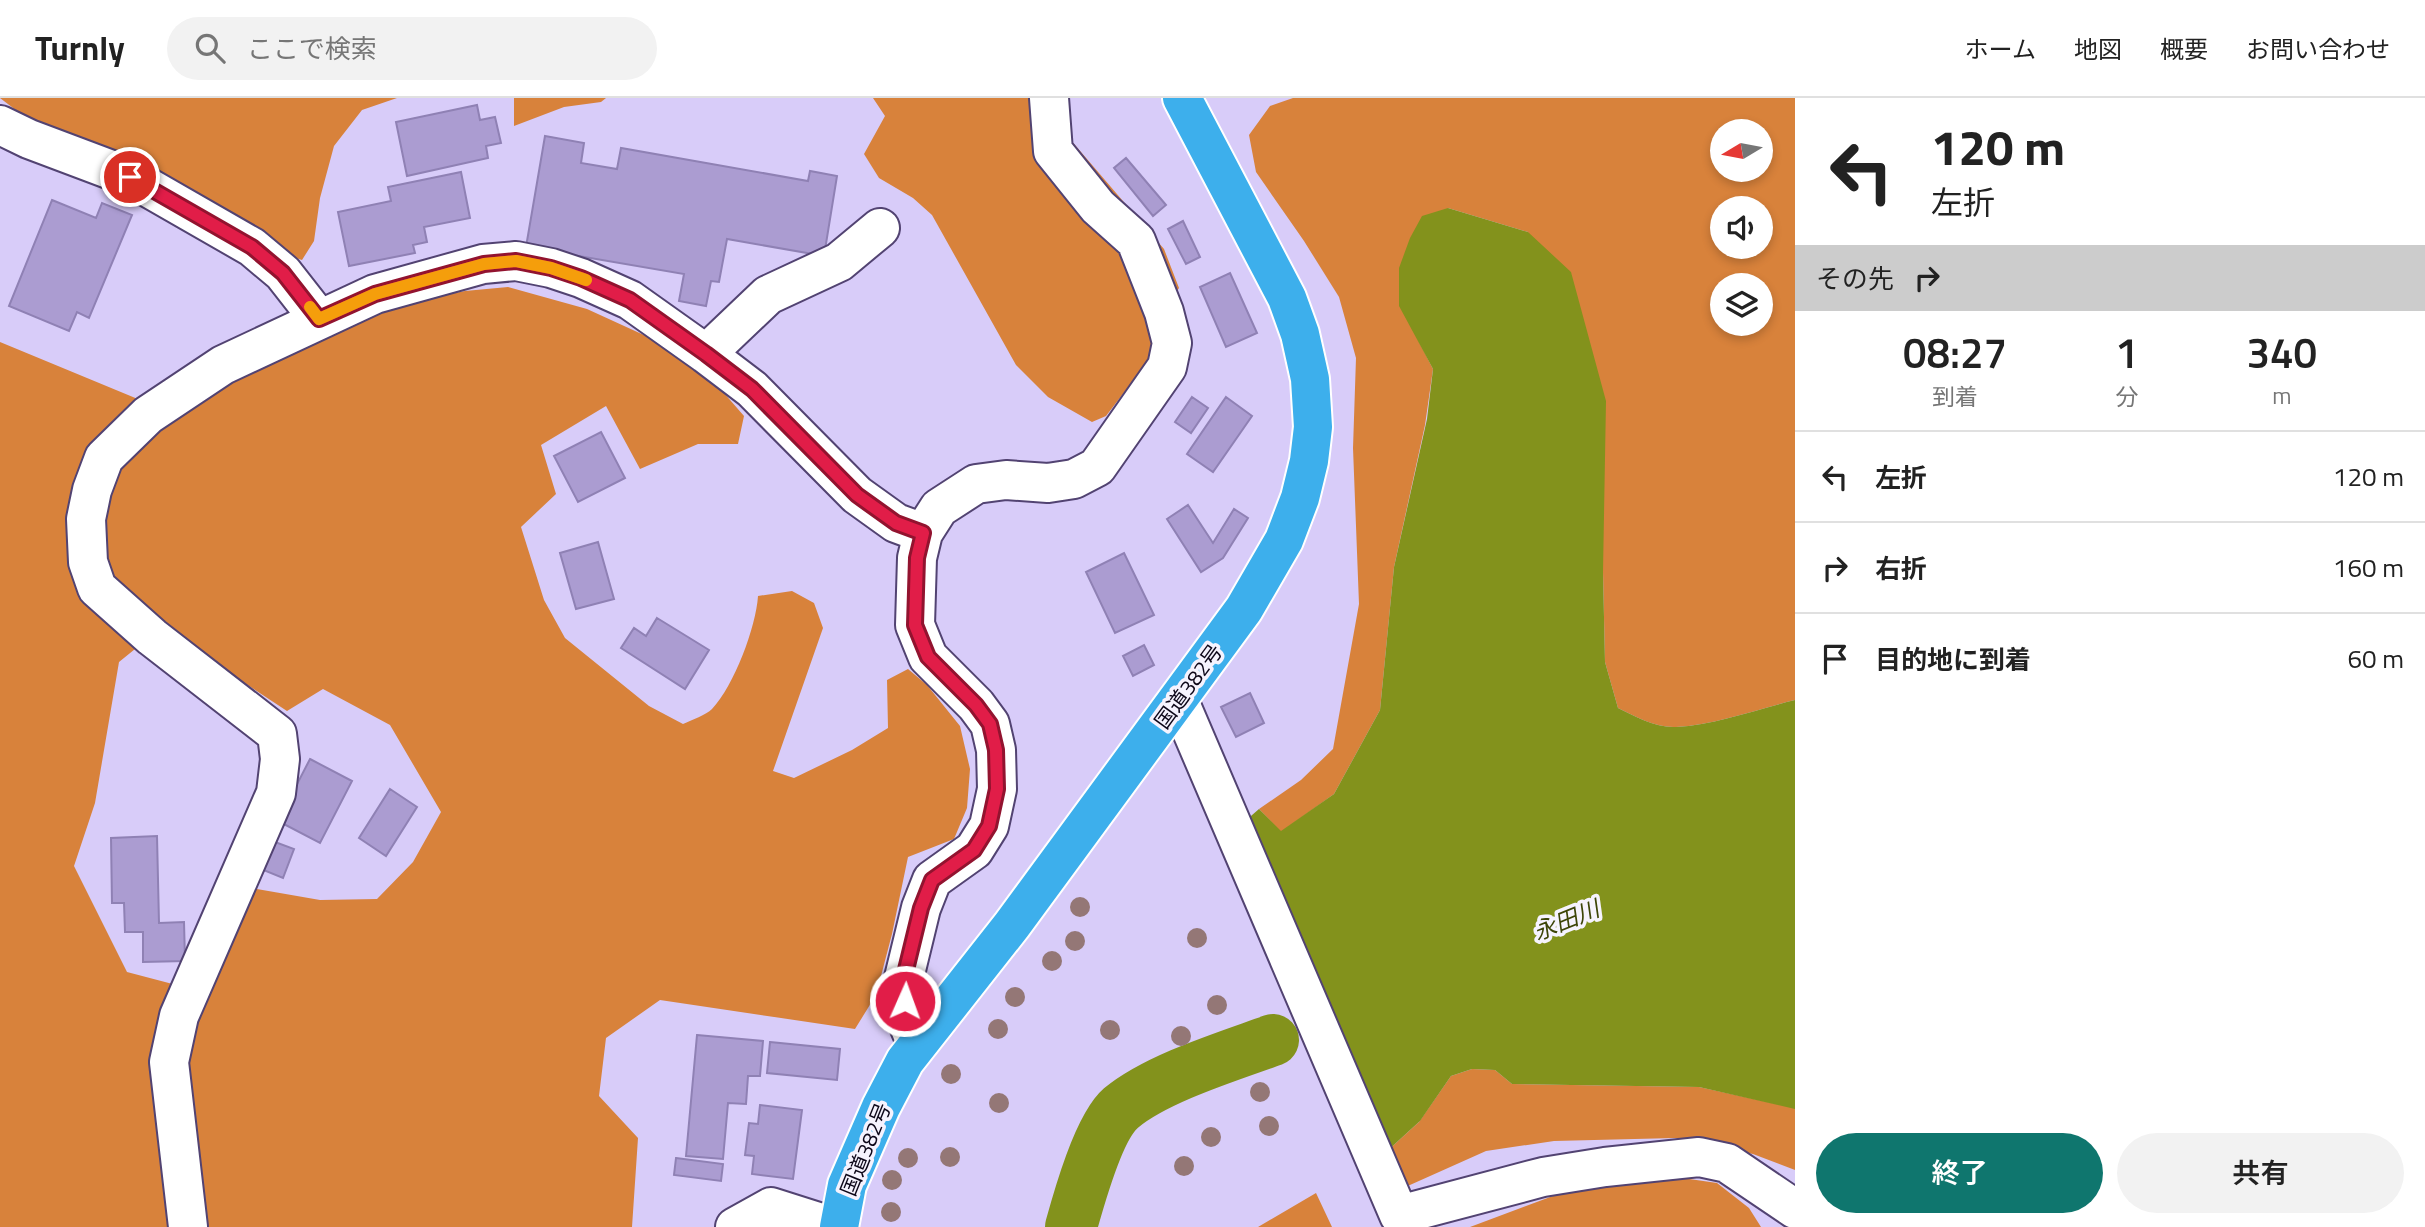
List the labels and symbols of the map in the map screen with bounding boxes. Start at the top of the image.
north arrow [1710,119,1773,182]
pin [100,147,160,207]
street label: 国道382号 [1146,637,1230,735]
water label: 永田川 [1527,890,1607,949]
position arrow [868,964,942,1038]
street label: 国道382号 [832,1097,898,1201]

